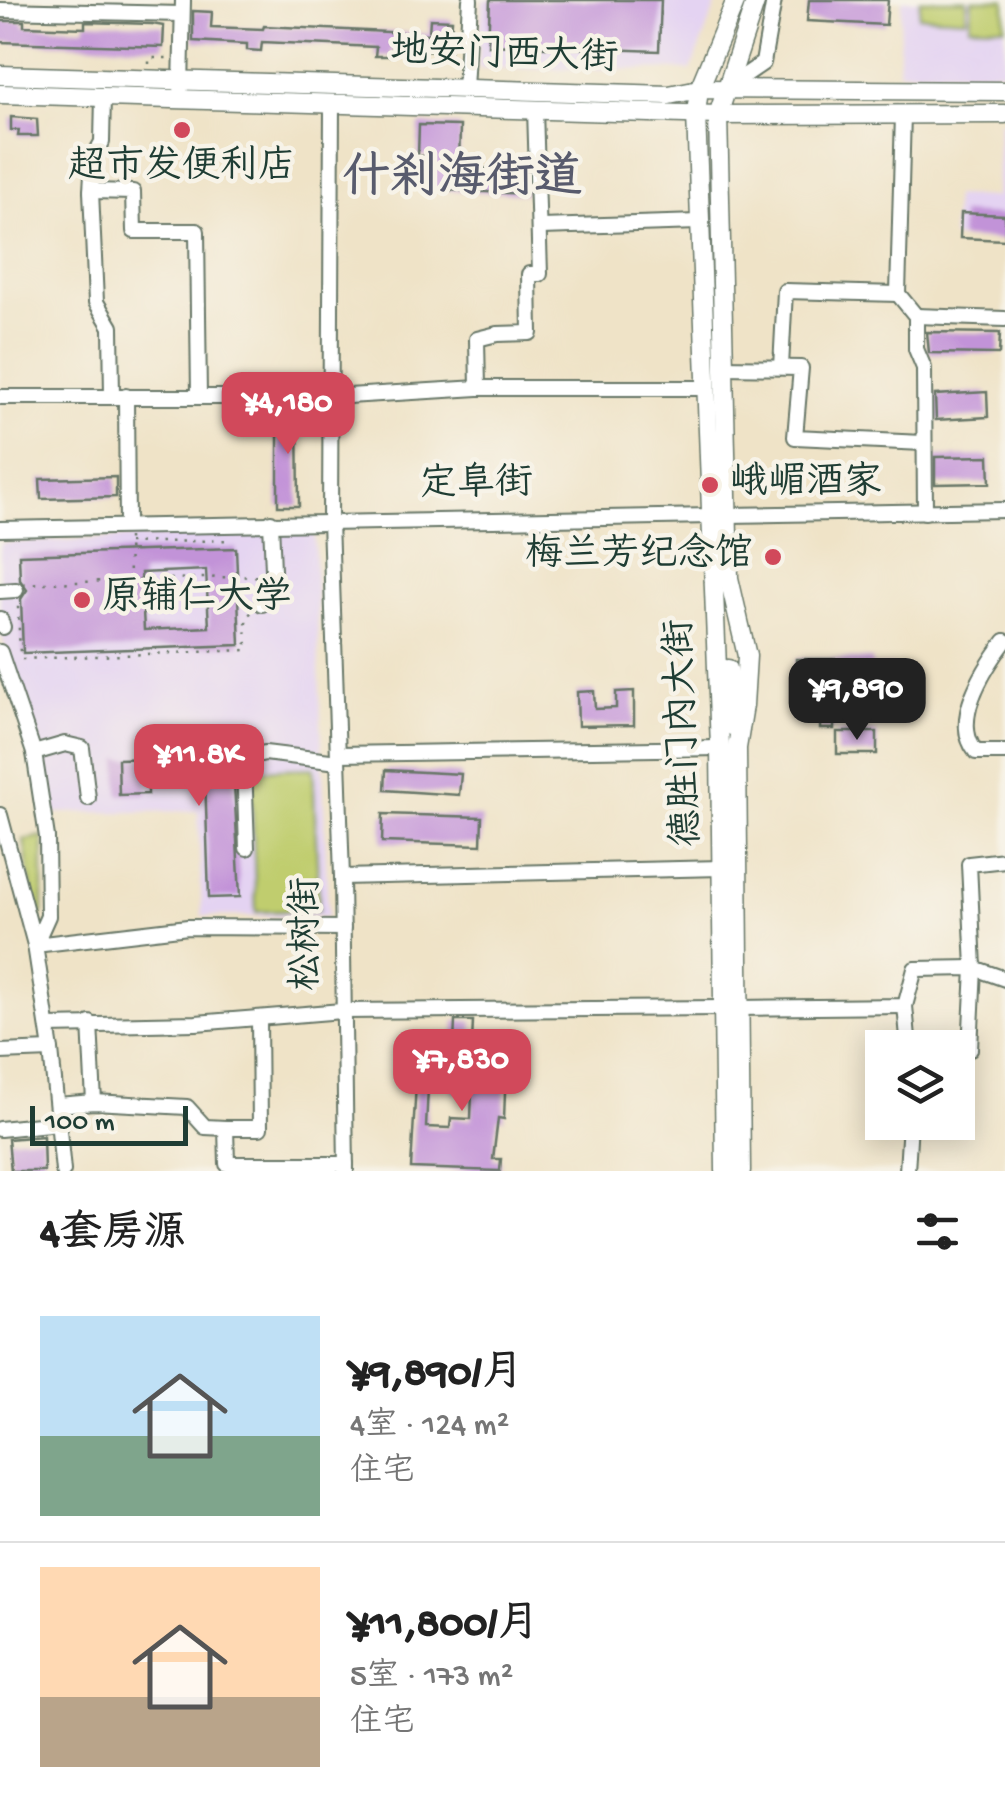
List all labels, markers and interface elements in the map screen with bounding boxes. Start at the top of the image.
street label: 地安门西大街 [389,29,619,83]
marker: 超市发便利店 [171,119,193,141]
place label: 超市发便利店 [68,144,296,191]
district label: 什刹海街道 [342,150,582,210]
pin: ¥4,180 [207,372,369,457]
text: ¥4,180 [244,385,332,423]
street label: 定阜街 [419,460,533,509]
place label: 峨嵋酒家 [730,461,882,507]
marker: 峨嵋酒家 [699,474,721,496]
place label: 梅兰芳纪念馆 [525,532,753,579]
marker: 梅兰芳纪念馆 [762,546,784,568]
place label: 原辅仁大学 [102,576,292,622]
marker: 原辅仁大学 [71,589,93,611]
street label: 德胜门内大街 [658,618,712,848]
pin: ¥9,890 [776,658,938,743]
text: ¥9,890 [811,671,903,709]
pin: ¥11.8K [118,724,280,809]
text: ¥11.8K [156,737,242,775]
street label: 松树街 [286,877,331,991]
pin: ¥7,830 [381,1029,543,1114]
map controls [865,1030,975,1140]
button: layers [865,1030,975,1140]
text: ¥7,830 [415,1042,509,1080]
scale bar [30,1101,188,1146]
text: 100 m [45,1107,115,1140]
icon: filters [910,1204,965,1259]
text: 4套房源 [40,1212,186,1261]
text: ¥9,890/月 [350,1351,524,1400]
icon: home [120,1356,240,1476]
text: 4室 · 124 m² [350,1408,509,1446]
text: 住宅 [350,1454,414,1492]
text: ¥11,800/月 [350,1602,539,1651]
icon: home [120,1607,240,1727]
text: 5室 · 173 m² [350,1659,513,1697]
text: 住宅 [350,1705,414,1743]

